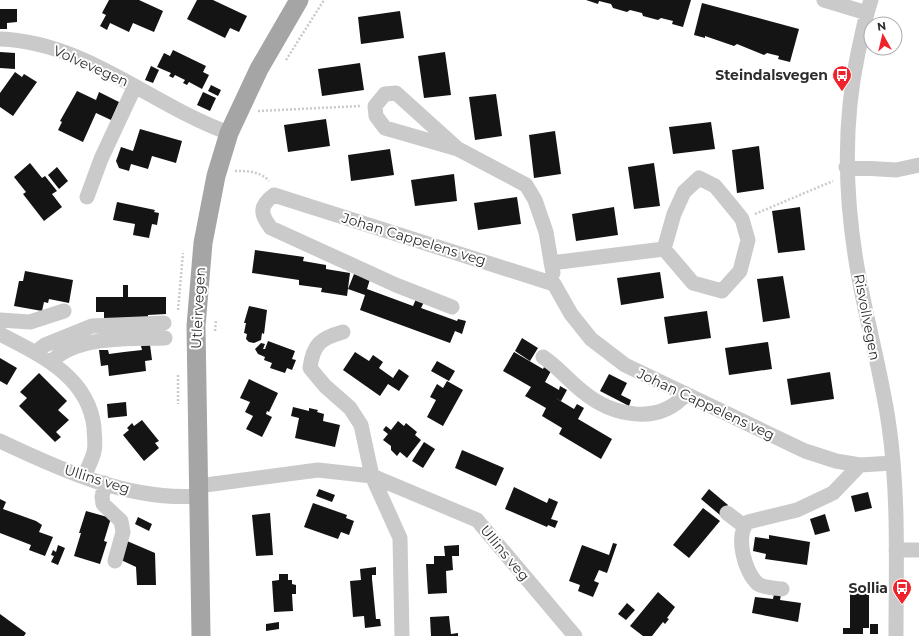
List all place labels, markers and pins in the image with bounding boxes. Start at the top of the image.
bus stop icon: Steindalsvegen [831,64,853,92]
place label: Steindalsvegen [715,66,828,84]
bus stop icon: Sollia [891,577,913,605]
place label: Sollia [849,579,888,597]

